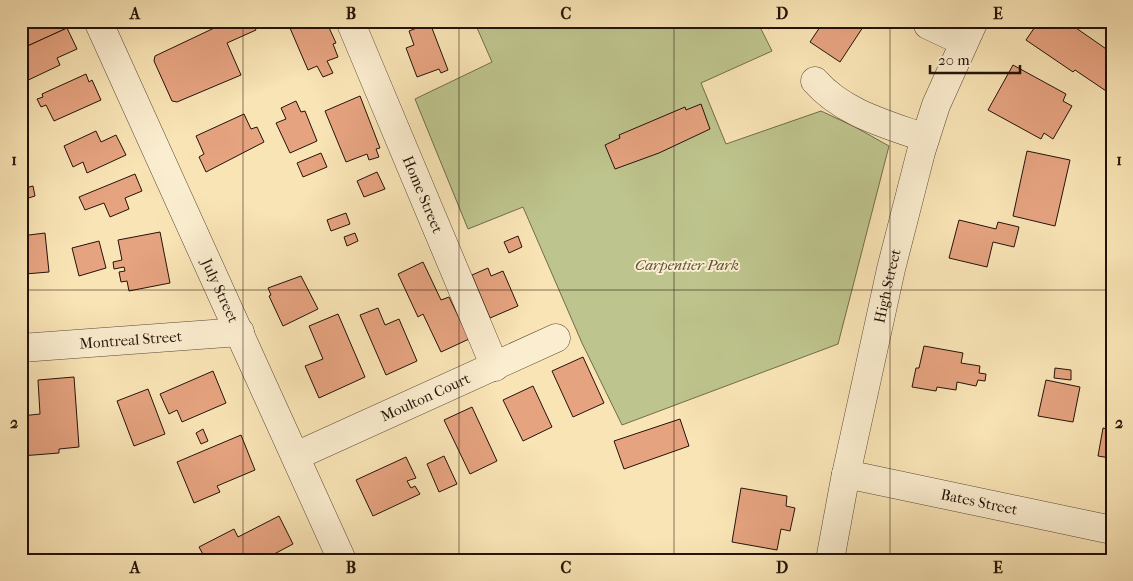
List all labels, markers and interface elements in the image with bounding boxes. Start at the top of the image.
text: A [129,4,141,23]
text: B [346,4,356,23]
text: C [561,4,572,23]
text: D [776,4,788,23]
text: E [993,4,1003,23]
scale bar [930,42,1020,74]
text: 20 m [938,51,970,69]
text: 1 [11,150,17,169]
text: 1 [1116,150,1122,169]
street label: Home Street [399,153,447,236]
street label: High Street [870,246,905,325]
street label: July Street [197,255,243,326]
park label: Carpentier Park [635,256,739,274]
street label: Montreal Street [79,327,183,353]
street label: Moulton Court [378,369,473,425]
text: 2 [10,413,18,432]
text: 2 [1115,413,1123,432]
street label: Bates Street [939,485,1020,519]
text: A [129,558,141,577]
text: B [346,558,356,577]
text: C [561,558,572,577]
text: D [776,558,788,577]
text: E [993,558,1003,577]

